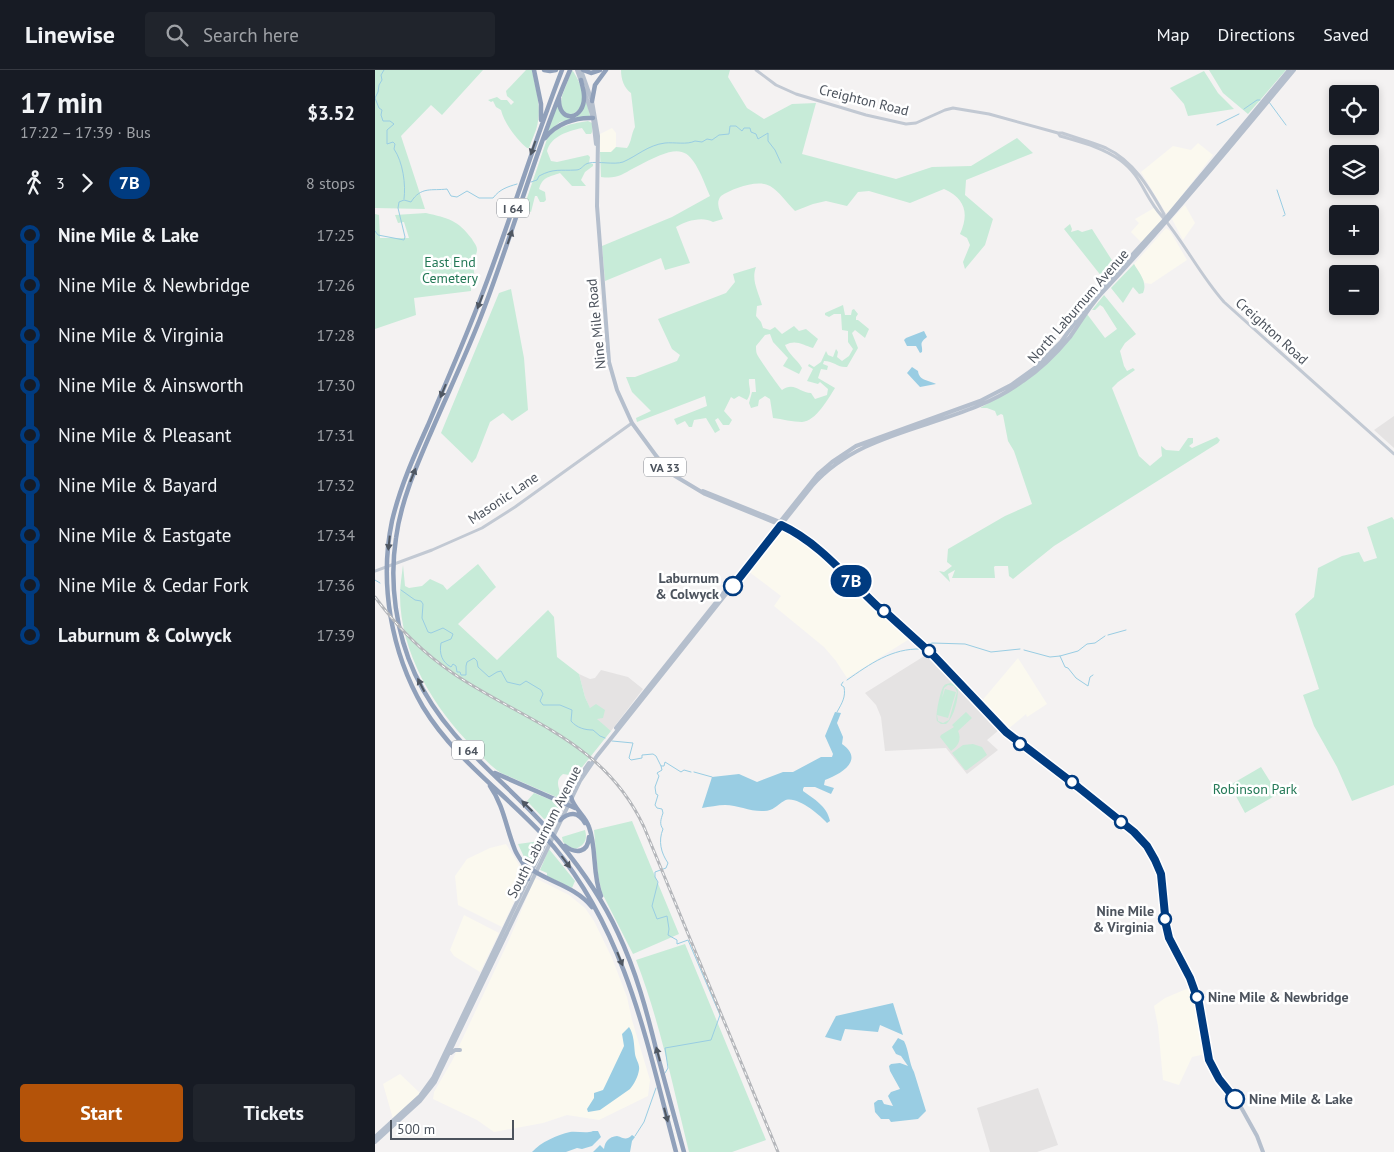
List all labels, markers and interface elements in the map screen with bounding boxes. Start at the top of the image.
search box [145,12,495,57]
text: Linewise [25,19,115,50]
icon: search [163,21,191,49]
text: Search here [203,23,299,47]
text: Map [1157,23,1189,46]
text: Directions [1217,23,1295,46]
text: Saved [1323,23,1369,46]
street label: Creighton Road [817,80,911,120]
text: 17 min [20,84,103,121]
map controls [1329,85,1379,315]
button: locate [1329,85,1379,135]
text: $3.52 [307,101,355,125]
text: 17:22 – 17:39 · Bus [20,122,151,142]
one-way arrow [529,141,536,156]
button: layers [1329,145,1379,195]
icon: walk [20,169,48,197]
icon: forward [73,169,101,197]
text: 7B [119,171,140,194]
text: 3 [56,173,65,193]
text: 8 stops [306,173,355,193]
road number: I 64 [497,198,529,218]
button: + [1329,205,1379,255]
text: Nine Mile & Lake [58,223,199,247]
text: 17:25 [317,225,355,245]
one-way arrow [507,230,514,245]
street label: North Laburnum Avenue [1023,245,1133,367]
park label: East End Cemetery [422,253,479,287]
button: − [1329,265,1379,315]
text: Nine Mile & Newbridge [58,273,250,297]
text: 17:26 [317,275,355,295]
street label: Nine Mile Road [582,278,610,370]
street label: Creighton Road [1232,294,1312,368]
one-way arrow [475,295,483,309]
text: Nine Mile & Virginia [58,323,224,347]
text: 17:28 [317,325,355,345]
text: Nine Mile & Ainsworth [58,373,244,397]
text: 17:30 [317,375,355,395]
one-way arrow [438,384,446,398]
text: Nine Mile & Pleasant [58,423,231,447]
text: 17:31 [317,425,355,445]
road number: VA 33 [644,458,686,477]
one-way arrow [410,468,418,482]
street label: Masonic Lane [464,468,542,528]
text: Nine Mile & Bayard [58,473,217,497]
text: 17:32 [317,475,355,495]
text: Nine Mile & Eastgate [58,523,231,547]
text: 17:34 [317,525,355,545]
one-way arrow [385,536,393,552]
line badge: 7B [829,565,873,597]
place label: Laburnum & Colwyck [655,569,719,603]
text: 7B [841,569,861,592]
text: Nine Mile & Cedar Fork [58,573,249,597]
text: 17:36 [317,575,355,595]
marker: Laburnum & Colwyck [723,576,743,596]
unlabelled marker [877,604,891,618]
text: Laburnum & Colwyck [58,623,232,647]
text: 17:39 [317,625,355,645]
unlabelled marker [922,644,936,658]
one-way arrow [417,678,425,692]
unlabelled marker [1013,737,1027,751]
road number: I 64 [452,740,484,760]
street label: South Laburnum Avenue [503,763,585,901]
unlabelled marker [1065,775,1079,789]
park label: Robinson Park [1213,780,1298,798]
one-way arrow [521,800,533,812]
unlabelled marker [1114,815,1128,829]
one-way arrow [560,856,571,869]
place label: Nine Mile & Virginia [1093,902,1154,936]
marker: Nine Mile & Virginia [1158,912,1172,926]
one-way arrow [617,952,625,966]
place label: Nine Mile & Newbridge [1208,988,1349,1006]
marker: Nine Mile & Newbridge [1190,990,1204,1004]
one-way arrow [653,1047,661,1062]
button: Start [20,1084,183,1142]
button: Tickets [193,1084,355,1142]
marker: Nine Mile & Lake [1225,1089,1245,1109]
place label: Nine Mile & Lake [1249,1090,1353,1108]
one-way arrow [662,1108,670,1123]
scale bar [390,1117,514,1140]
text: 500 m [397,1120,435,1138]

